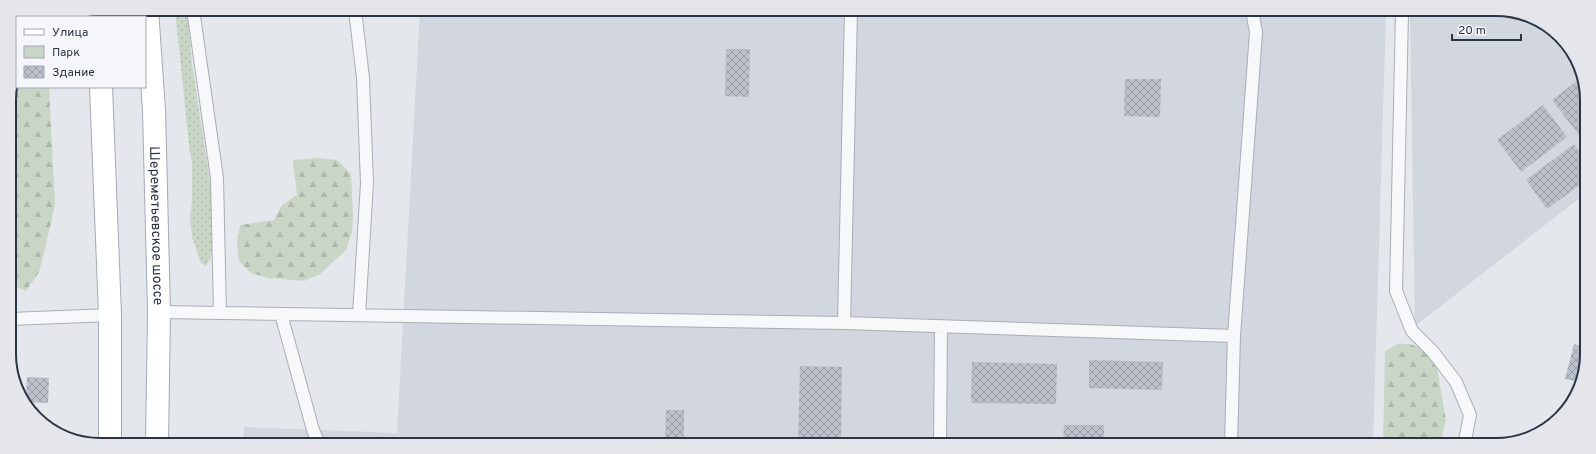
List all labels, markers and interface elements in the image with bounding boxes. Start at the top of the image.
legend [16,16,146,88]
scale bar [1452,16,1521,42]
text: 20 m [1458,23,1486,39]
text: Улица [52,25,88,41]
text: Парк [52,45,80,61]
text: Здание [52,65,95,81]
street label: Шереметьевское шоссе [145,146,166,306]

